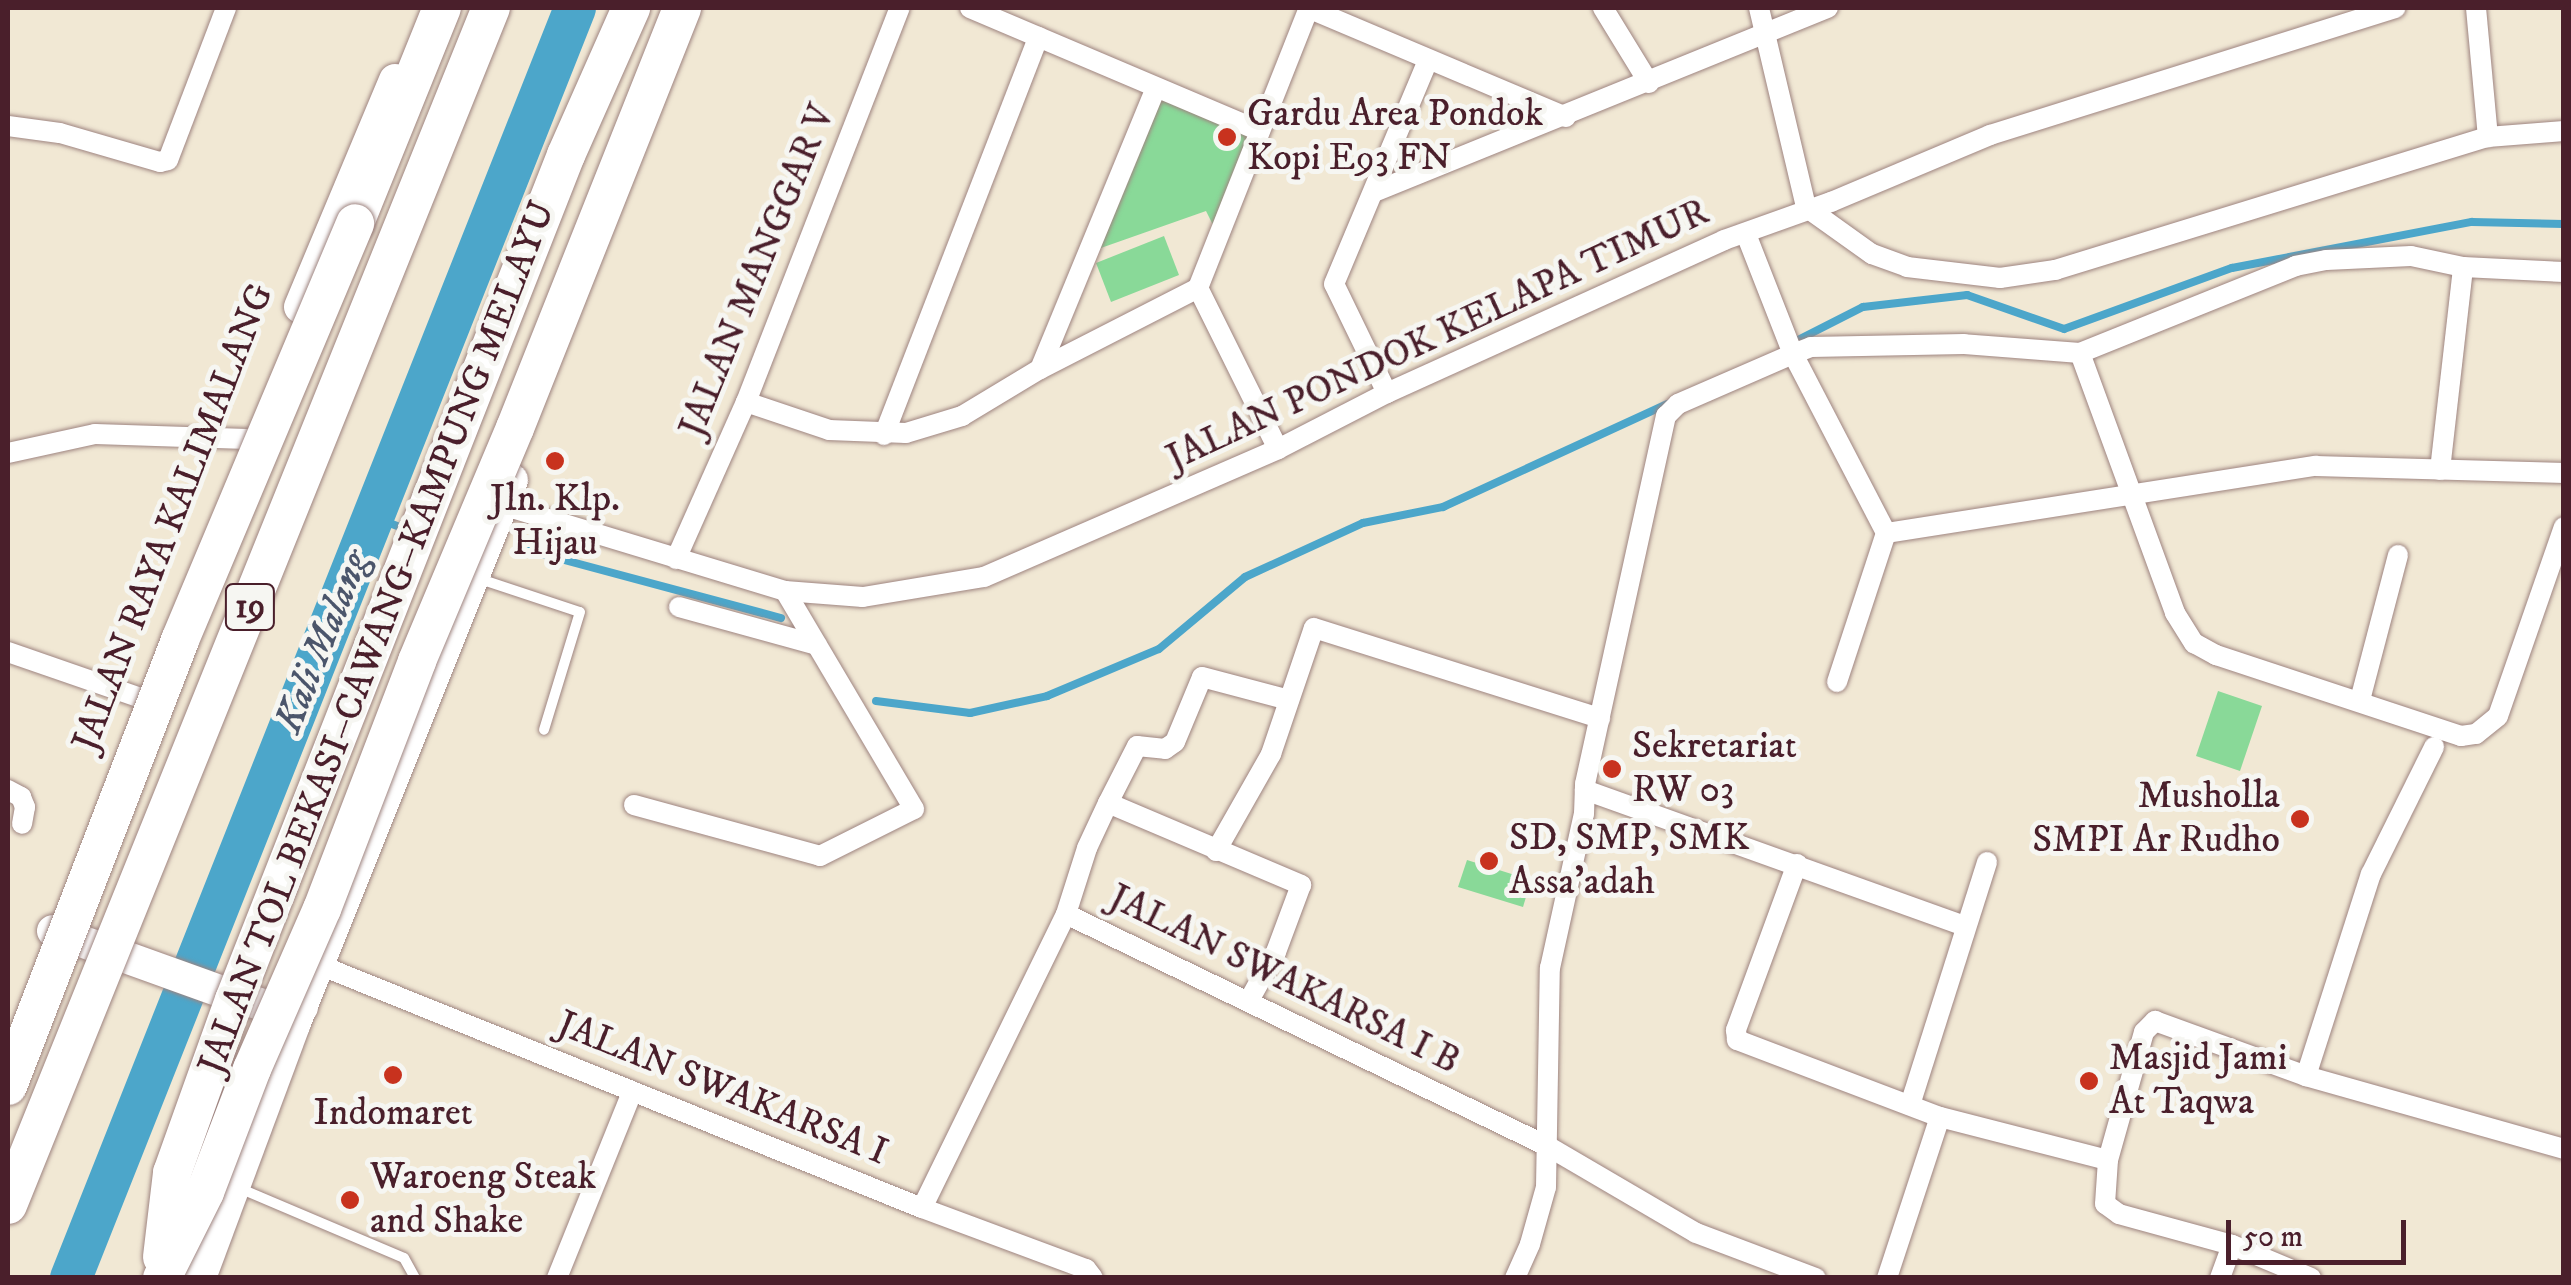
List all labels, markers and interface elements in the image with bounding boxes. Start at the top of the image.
place label: Gardu Area Pondok Kopi E93 FN [1247,92,1543,182]
street label: JALAN MANGGAR V [670,98,846,444]
marker: Gardu Area Pondok Kopi E93 FN [1216,126,1238,148]
street label: JALAN PONDOK KELAPA TIMUR [1160,190,1716,482]
street label: JALAN TOL BEKASI–CAWANG–KAMPUNG MELAYU [190,195,566,1081]
street label: JALAN RAYA KALIMALANG [64,278,284,758]
marker: Jln. Klp. Hijau [544,450,566,472]
place label: Jln. Klp. Hijau [490,477,620,566]
water label: Kali Malang [265,544,381,740]
road number: 19 [222,577,278,637]
place label: Sekretariat RW 03 [1632,724,1797,814]
marker: Sekretariat RW 03 [1601,758,1623,780]
place label: Musholla SMPI Ar Rudho [2032,774,2280,864]
marker: Musholla SMPI Ar Rudho [2289,808,2311,830]
place label: SD, SMP, SMK Assa'adah [1509,816,1749,906]
marker: SD, SMP, SMK Assa'adah [1478,850,1500,872]
street label: JALAN SWAKARSA I B [1101,875,1467,1085]
street label: JALAN SWAKARSA I [550,1002,894,1176]
place label: Masjid Jami At Taqwa [2109,1036,2287,1126]
marker: Indomaret [382,1064,404,1086]
marker: Masjid Jami At Taqwa [2078,1070,2100,1092]
place label: Indomaret [313,1091,473,1137]
place label: Waroeng Steak and Shake [370,1155,596,1244]
marker: Waroeng Steak and Shake [339,1189,361,1211]
scale bar [2231,1200,2411,1262]
text: 50 m [2243,1219,2303,1256]

